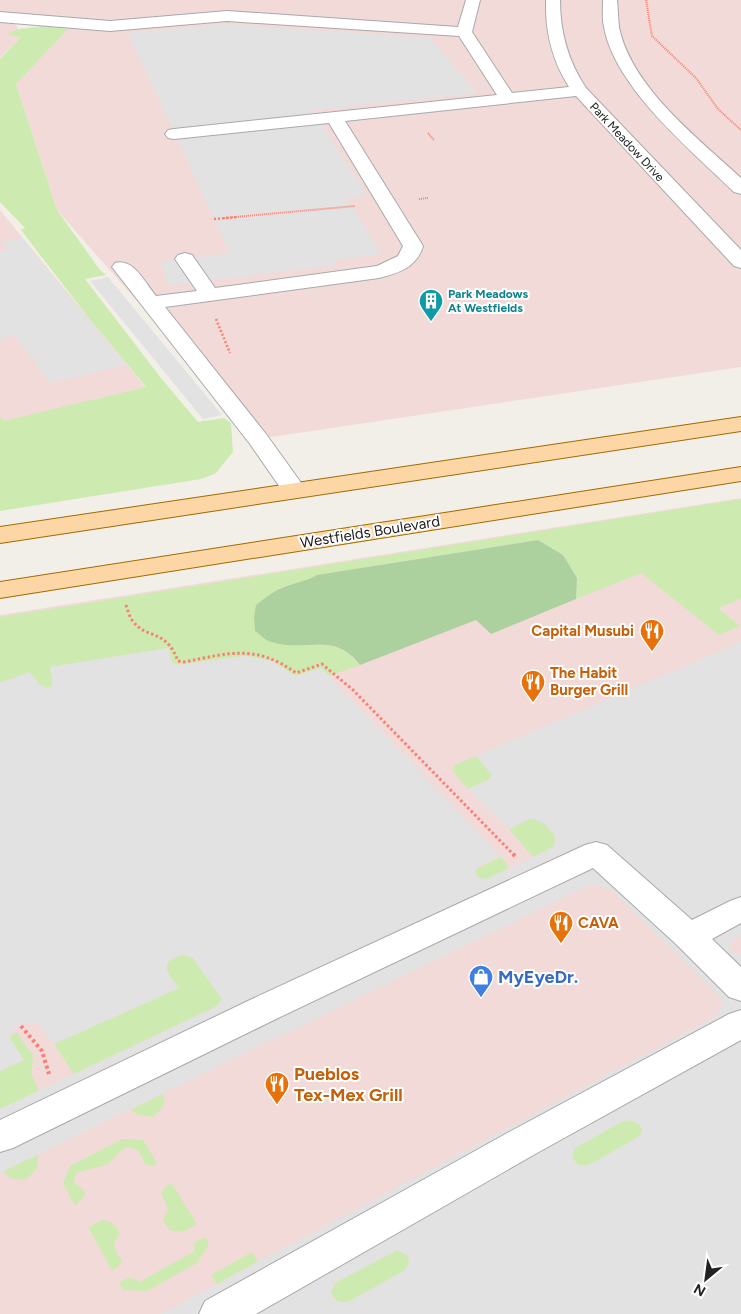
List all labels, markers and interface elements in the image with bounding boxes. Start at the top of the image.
street label: Park Meadow Drive [587,100,667,185]
place label: Park Meadows At Westfields [448,287,529,315]
building icon: Park Meadows At Westfields [418,288,444,322]
street label: Westfields Boulevard [299,512,441,552]
restaurant icon: Capital Musubi [639,618,665,652]
place label: Capital Musubi [531,622,634,640]
place label: The Habit Burger Grill [550,664,628,699]
restaurant icon: The Habit Burger Grill [520,669,546,703]
restaurant icon: CAVA [548,910,574,944]
place label: CAVA [578,914,619,932]
shop icon: MyEyeDr. [468,964,494,998]
place label: MyEyeDr. [498,966,578,988]
place label: Pueblos Tex-Mex Grill [294,1063,403,1106]
restaurant icon: Pueblos Tex-Mex Grill [264,1071,290,1105]
north arrow [681,1254,731,1304]
text: N [691,1280,709,1300]

